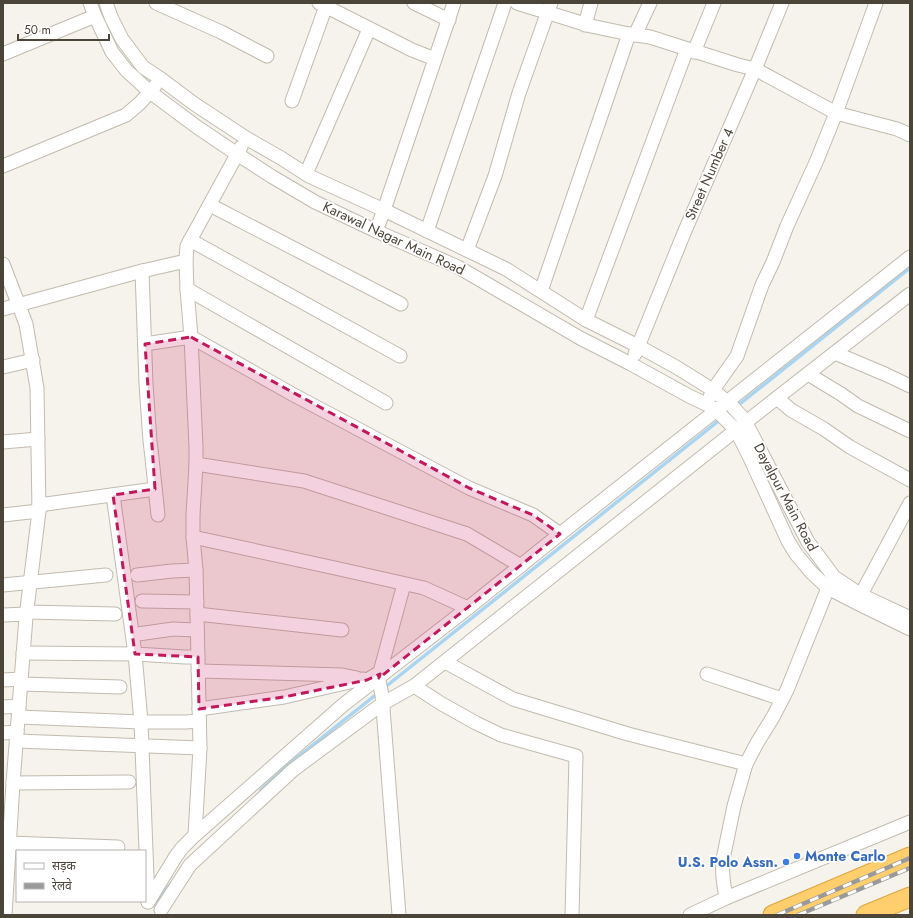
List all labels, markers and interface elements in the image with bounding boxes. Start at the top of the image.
scale bar [18,16,109,42]
text: 50 m [24,21,51,39]
street label: Street Number 4 [680,125,738,223]
street label: Karawal Nagar Main Road [320,196,468,280]
street label: Dayalpur Main Road [749,439,823,555]
place label: Monte Carlo [805,846,886,866]
legend [16,850,146,902]
marker: Monte Carlo [792,851,802,861]
place label: U.S. Polo Assn. [678,852,778,872]
text: सड़क [52,857,77,875]
marker: U.S. Polo Assn. [781,857,791,867]
text: रेलवे [52,877,72,895]

